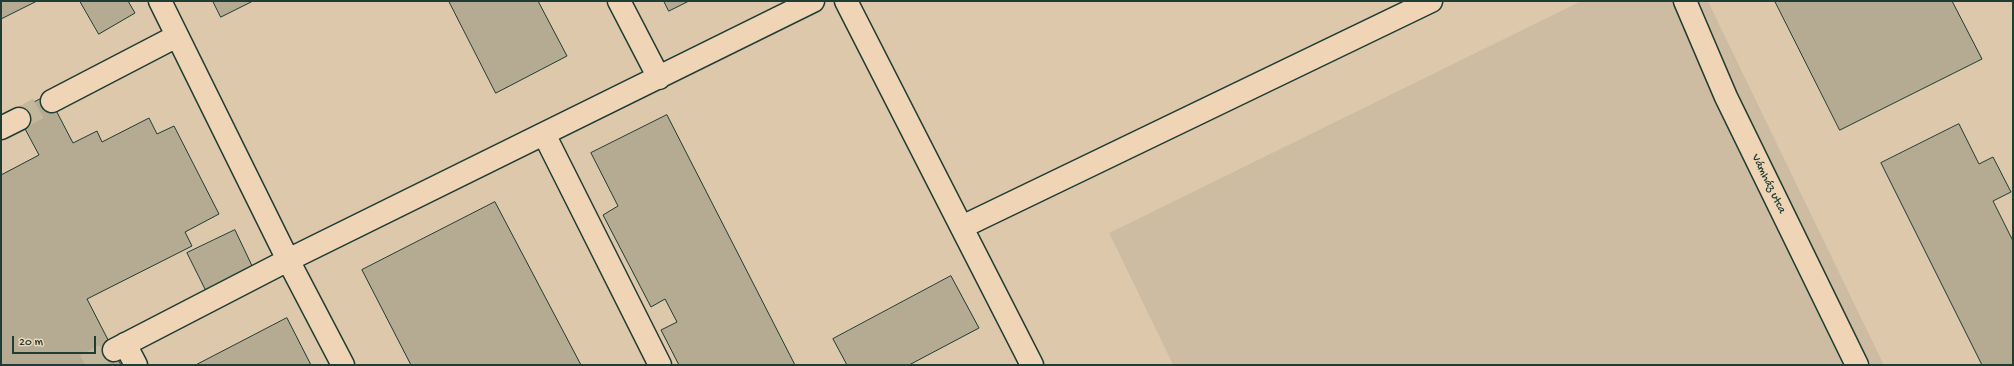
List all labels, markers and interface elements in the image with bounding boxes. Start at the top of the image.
street label: Vámház utca [1747,152,1789,216]
scale bar [14,328,98,354]
text: 20 m [19,336,43,350]

